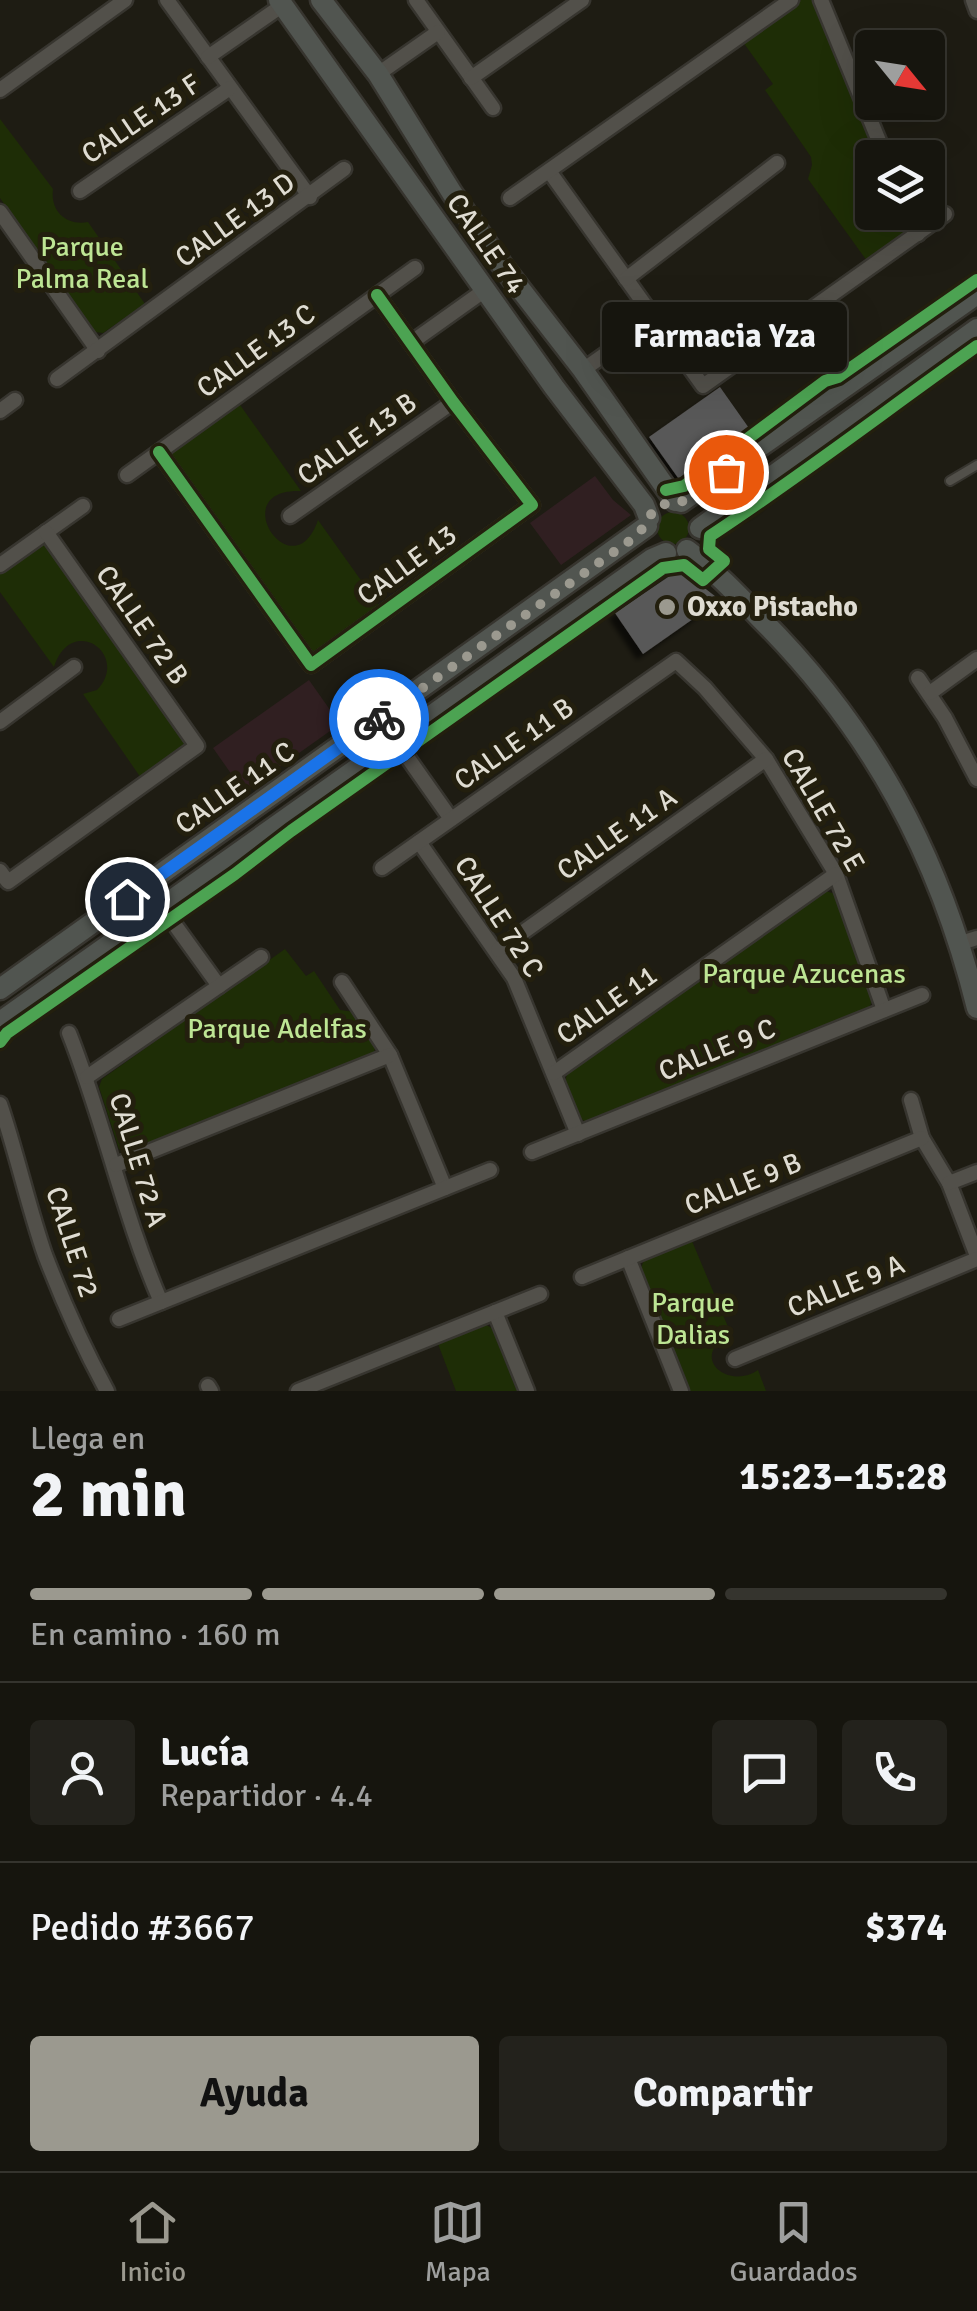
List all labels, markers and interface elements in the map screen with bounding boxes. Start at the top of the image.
north arrow [855,30,945,120]
map controls [855,30,945,230]
street label: CALLE 13 F [75,67,207,171]
button: layers [855,140,945,230]
street label: CALLE 13 D [169,165,301,275]
street label: CALLE 74 [439,187,533,301]
park label: Parque Palma Real [15,230,149,296]
street label: CALLE 13 C [190,297,322,405]
callout: Farmacia Yza [604,302,848,372]
text: Farmacia Yza [633,317,816,356]
street label: CALLE 13 B [291,385,423,493]
pin [684,430,769,515]
icon: bag [699,445,754,500]
street label: CALLE 13 [351,517,463,613]
street label: CALLE 72 B [88,559,196,691]
place label: Oxxo Pistacho [687,590,858,624]
marker: Oxxo Pistacho [656,596,678,618]
courier [329,669,429,769]
street label: CALLE 11 B [448,690,580,798]
icon: bike [352,692,407,747]
street label: CALLE 11 C [169,734,301,842]
street label: CALLE 72 E [774,742,872,878]
street label: CALLE 11 A [551,780,683,888]
street label: CALLE 72 C [447,850,551,984]
pin [85,857,170,942]
icon: home [100,872,155,927]
park label: Parque Azucenas [702,957,906,991]
street label: CALLE 11 [550,958,664,1052]
street label: CALLE 9 C [654,1011,780,1089]
park label: Parque Adelfas [187,1012,367,1046]
street label: CALLE 72 A [102,1089,174,1231]
street label: CALLE 9 B [680,1145,806,1223]
street label: CALLE 72 [38,1182,106,1302]
street label: CALLE 9 A [783,1247,909,1325]
park label: Parque Dalias [651,1286,735,1352]
text: Llega en [30,1419,145,1458]
text: 15:23–15:28 [739,1453,947,1500]
text: 2 min [30,1455,187,1535]
text: En camino · 160 m [30,1615,280,1654]
button: person [30,1720,135,1825]
button: chat [712,1720,817,1825]
button: phone [842,1720,947,1825]
text: Lucía [160,1729,249,1776]
text: Repartidor · 4.4 [160,1776,373,1815]
text: Pedido #3667 [30,1904,255,1951]
text: $374 [865,1904,947,1951]
button: Ayuda [30,2036,479,2151]
button: Compartir [499,2036,947,2151]
tab: Inicio [119,2195,186,2289]
tab: Mapa [425,2195,491,2289]
tab: Guardados [729,2195,858,2289]

